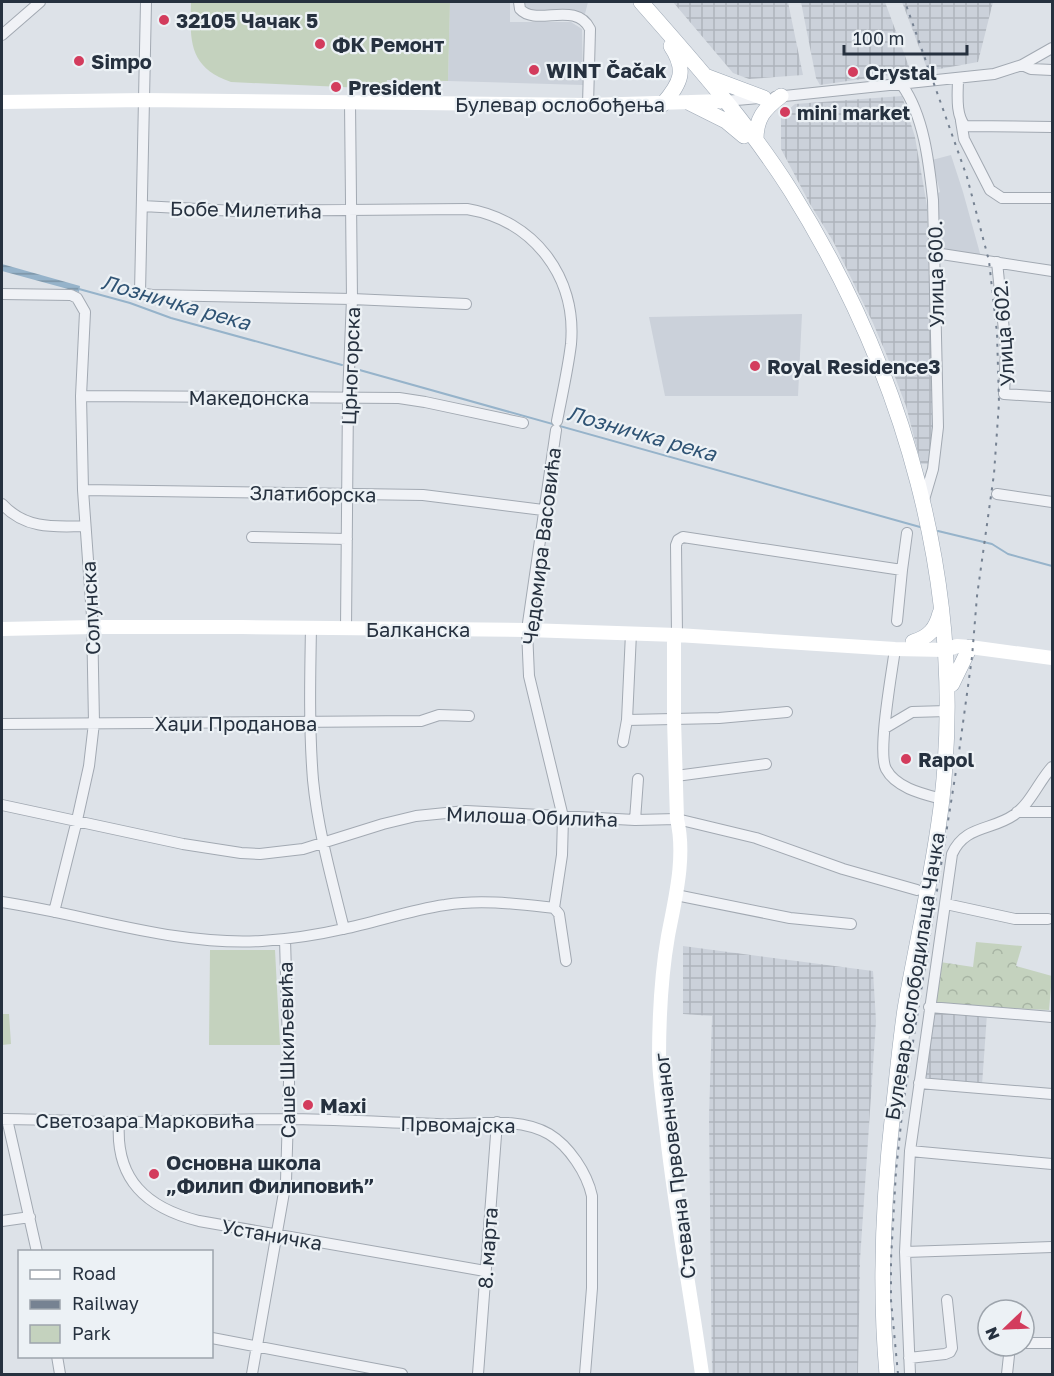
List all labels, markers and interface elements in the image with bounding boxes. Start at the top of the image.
place label: 32105 Чачак 5 [176,8,318,32]
marker: 32105 Чачак 5 [157,13,171,27]
scale bar [844,18,967,56]
text: 100 m [853,27,904,49]
place label: ФК Ремонт [332,32,444,56]
marker: ФК Ремонт [313,37,327,51]
place label: Simpo [91,49,152,73]
marker: Simpo [72,54,86,68]
place label: WINT Čačak [546,58,667,82]
place label: Crystal [865,60,937,84]
marker: WINT Čačak [527,63,541,77]
marker: Crystal [846,65,860,79]
place label: President [348,75,442,99]
marker: President [329,80,343,94]
street label: Булевар ослобођења [455,92,665,116]
place label: mini market [797,100,910,124]
marker: mini market [778,105,792,119]
street label: Бобе Милетића [170,196,322,222]
street label: Улица 600. [922,220,948,328]
water label: Лозничка река [99,268,255,336]
street label: Улица 602. [987,279,1019,387]
street label: Црногорска [336,306,364,426]
place label: Royal Residence3 [767,354,941,378]
marker: Royal Residence3 [748,359,762,373]
street label: Македонска [189,385,309,409]
water label: Лозничка река [565,399,721,467]
street label: Чедомира Васовића [517,446,565,646]
street label: Златиборска [249,480,377,506]
street label: Солунска [76,560,104,656]
street label: Балканска [366,617,470,641]
street label: Хаџи Проданова [155,711,317,735]
place label: Rapol [918,747,975,771]
marker: Rapol [899,752,913,766]
street label: Милоша Обилића [446,801,618,831]
street label: Булевар ослободилаца Чачка [879,830,949,1122]
street label: Саше Шкиљевића [272,961,300,1139]
street label: Стевана Првовенчаног [648,1052,700,1280]
place label: Maxi [320,1093,366,1117]
marker: Maxi [301,1098,315,1112]
street label: Светозара Марковића [35,1108,255,1132]
street label: Првомајска [400,1111,516,1137]
place label: Основна школа „Филип Филиповић” [166,1150,375,1197]
marker: Основна школа „Филип Филиповић” [147,1167,161,1181]
street label: 8. марта [472,1206,502,1290]
street label: Устаничка [220,1213,324,1255]
legend [18,1250,213,1358]
text: Road [72,1262,116,1284]
text: Railway [72,1292,139,1314]
north arrow [976,1298,1036,1358]
text: Park [72,1322,111,1344]
text: N [981,1324,1004,1343]

